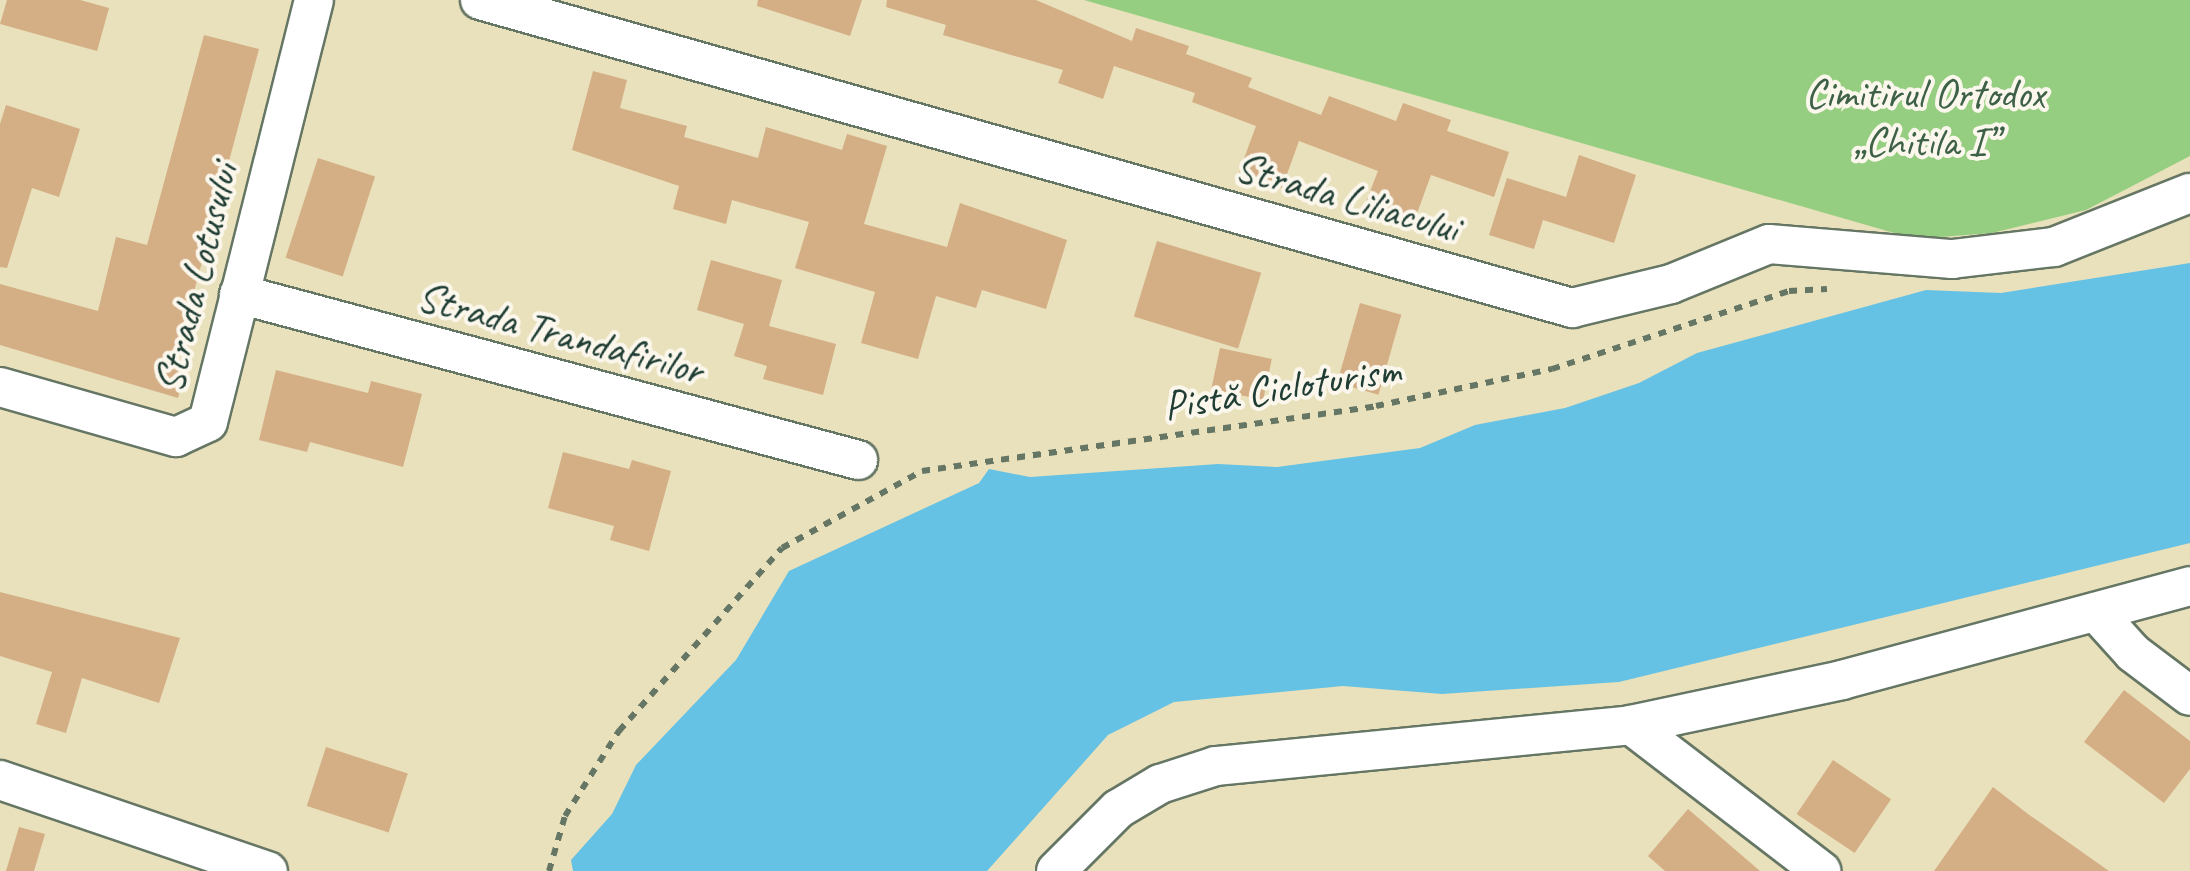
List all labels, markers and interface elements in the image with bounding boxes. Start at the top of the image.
park label: Cimitirul Ortodox „Chitila I” [1805,69,2045,168]
street label: Strada Liliacului [1229,142,1465,254]
street label: Strada Lotusului [144,158,250,398]
street label: Strada Trandafirilor [412,272,708,396]
street label: Pistă Cicloturism [1160,344,1404,432]

